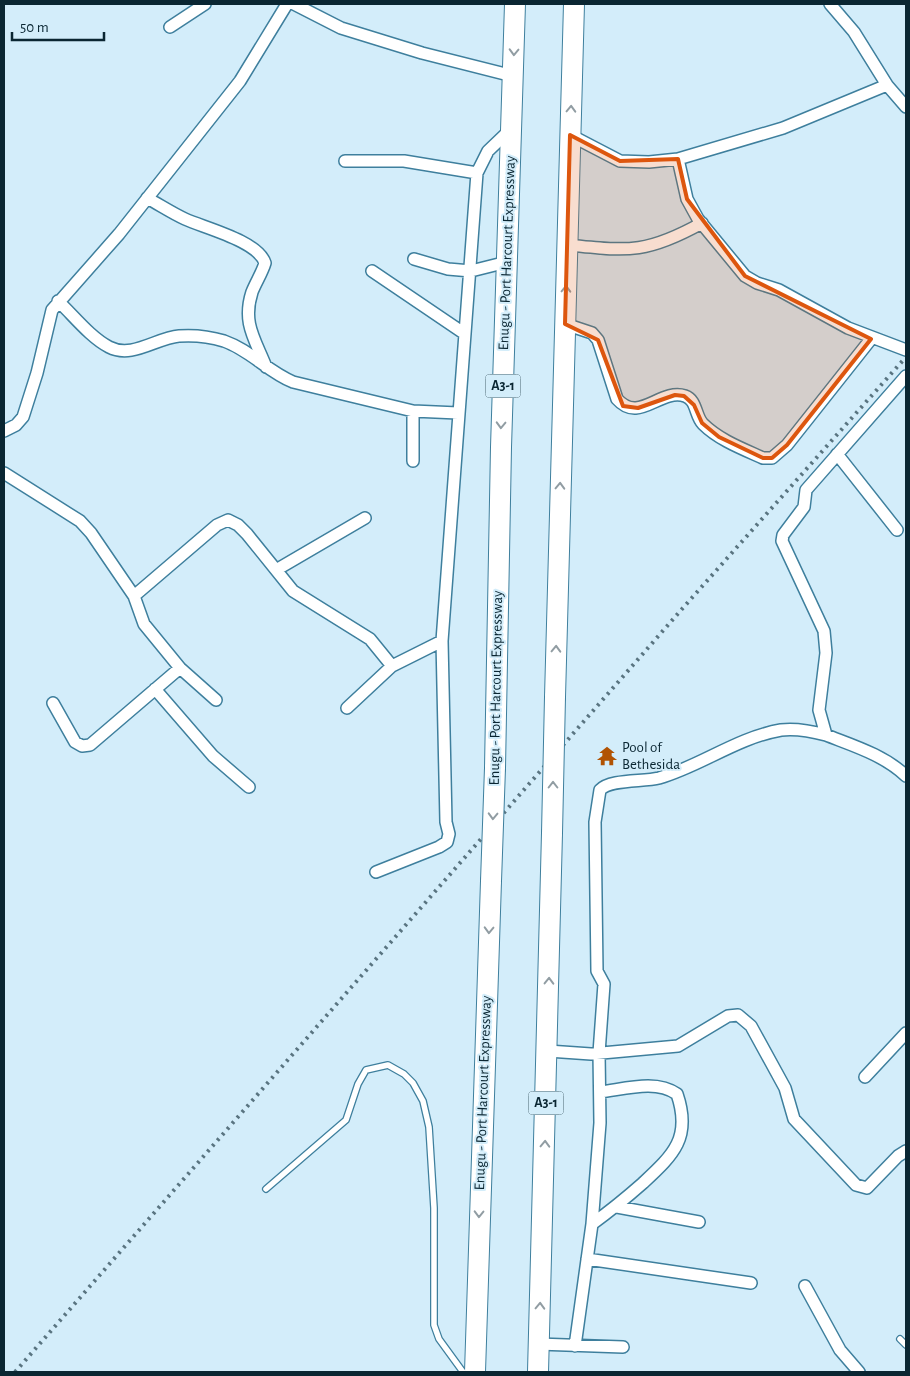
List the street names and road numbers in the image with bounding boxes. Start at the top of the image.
street label: Enugu - Port Harcourt Expressway [496,155,518,351]
road number: A3-1 [486,374,520,398]
street label: Enugu - Port Harcourt Expressway [487,590,505,786]
street label: Enugu - Port Harcourt Expressway [472,995,494,1191]
road number: A3-1 [528,1092,564,1114]

